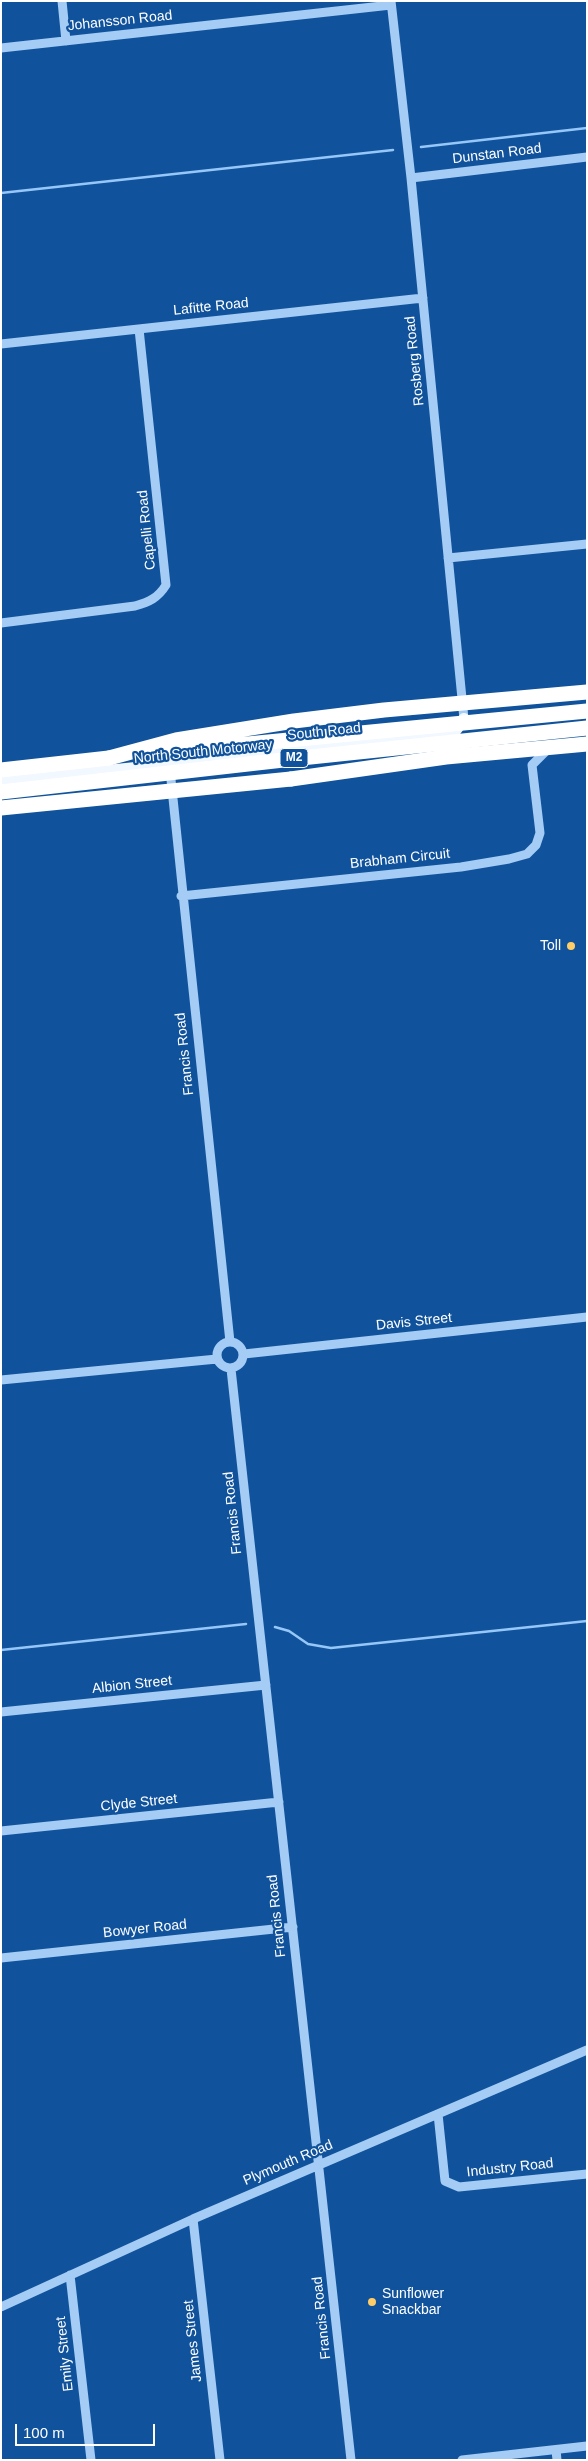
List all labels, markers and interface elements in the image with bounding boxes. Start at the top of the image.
street label: Johansson Road [67,7,173,35]
street label: Dunstan Road [452,140,542,168]
street label: Lafitte Road [173,295,249,319]
street label: Rosberg Road [402,315,428,407]
street label: Capelli Road [134,489,160,571]
street label: South Road [286,720,362,744]
street label: North South Motorway [133,736,273,768]
road number: M2 [280,748,308,768]
street label: Brabham Circuit [349,845,451,873]
place label: Toll [540,938,561,954]
marker: Toll [565,940,577,952]
street label: Francis Road [172,1012,198,1096]
street label: Davis Street [375,1310,453,1334]
street label: Francis Road [220,1471,246,1555]
street label: Albion Street [91,1672,173,1698]
street label: Clyde Street [100,1791,178,1815]
street label: Francis Road [264,1874,290,1958]
street label: Bowyer Road [102,1916,188,1942]
street label: Plymouth Road [241,2137,335,2189]
street label: Industry Road [466,2155,554,2181]
street label: Francis Road [309,2276,335,2360]
place label: Sunflower Snackbar [382,2286,444,2318]
marker: Sunflower Snackbar [366,2296,378,2308]
street label: James Street [180,2299,206,2383]
street label: Emily Street [53,2316,77,2392]
scale bar [18,2414,158,2446]
text: 100 m [23,2424,65,2441]

